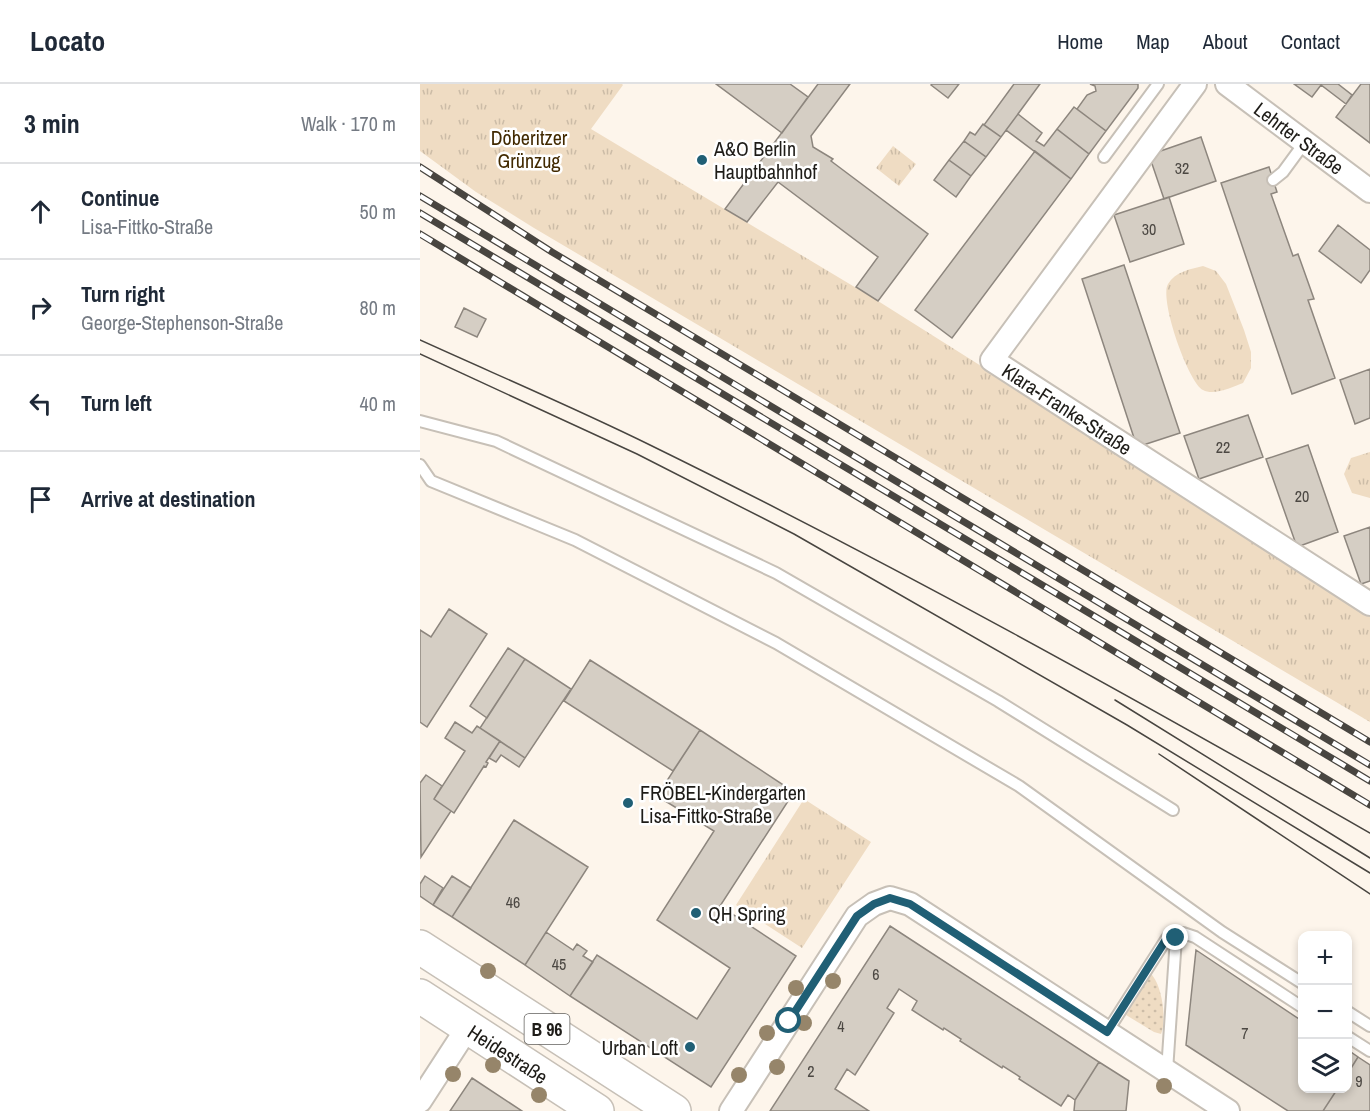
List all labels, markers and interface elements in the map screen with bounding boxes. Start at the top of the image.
text: Locato [30,22,105,60]
text: Home [1057,27,1103,56]
text: Map [1136,27,1170,56]
text: About [1203,27,1248,56]
text: Contact [1281,27,1340,56]
street label: Lehrter Straße [1249,95,1349,181]
text: 3 min [24,106,80,141]
text: Walk · 170 m [301,110,396,137]
park label: Döberitzer Grünzug [491,124,568,174]
place label: A&O Berlin Hauptbahnhof [713,135,817,185]
marker: A&O Berlin Hauptbahnhof [695,153,709,167]
house number: 32 [1175,157,1189,179]
text: Continue [81,183,159,213]
icon: ahead [24,195,57,228]
text: 50 m [360,198,396,225]
text: Lisa-Fittko-Straße [81,213,213,240]
house number: 30 [1142,218,1156,240]
text: Turn right [81,279,165,309]
icon: right [24,291,57,324]
text: 80 m [360,294,396,321]
text: George-Stephenson-Straße [81,309,283,336]
street label: Klara-Franke-Straße [997,357,1137,461]
icon: left [24,387,57,420]
text: Turn left [81,388,152,418]
text: 40 m [360,390,396,417]
house number: 22 [1216,436,1230,458]
icon: arrive [24,483,57,516]
text: Arrive at destination [81,484,255,514]
house number: 20 [1295,485,1309,507]
place label: FRÖBEL-Kindergarten Lisa-Fittko-Straße [640,779,806,829]
marker: FRÖBEL-Kindergarten Lisa-Fittko-Straße [621,796,635,810]
house number: 46 [506,891,520,913]
place label: QH Spring [708,900,785,927]
marker: QH Spring [689,906,703,920]
route end [1162,924,1188,950]
map controls [1298,931,1352,1093]
button: + [1298,931,1352,985]
house number: 45 [552,953,566,975]
house number: 6 [872,963,880,985]
button: − [1298,985,1352,1039]
route start [775,1007,801,1033]
road number: B 96 [524,1014,570,1044]
house number: 4 [837,1015,845,1037]
street label: Heidestraße [463,1018,553,1090]
house number: 7 [1241,1022,1249,1044]
place label: Urban Loft [601,1034,678,1061]
button: layers [1298,1039,1352,1093]
marker: Urban Loft [683,1040,697,1054]
house number: 2 [807,1060,815,1082]
house number: 9 [1355,1070,1363,1092]

